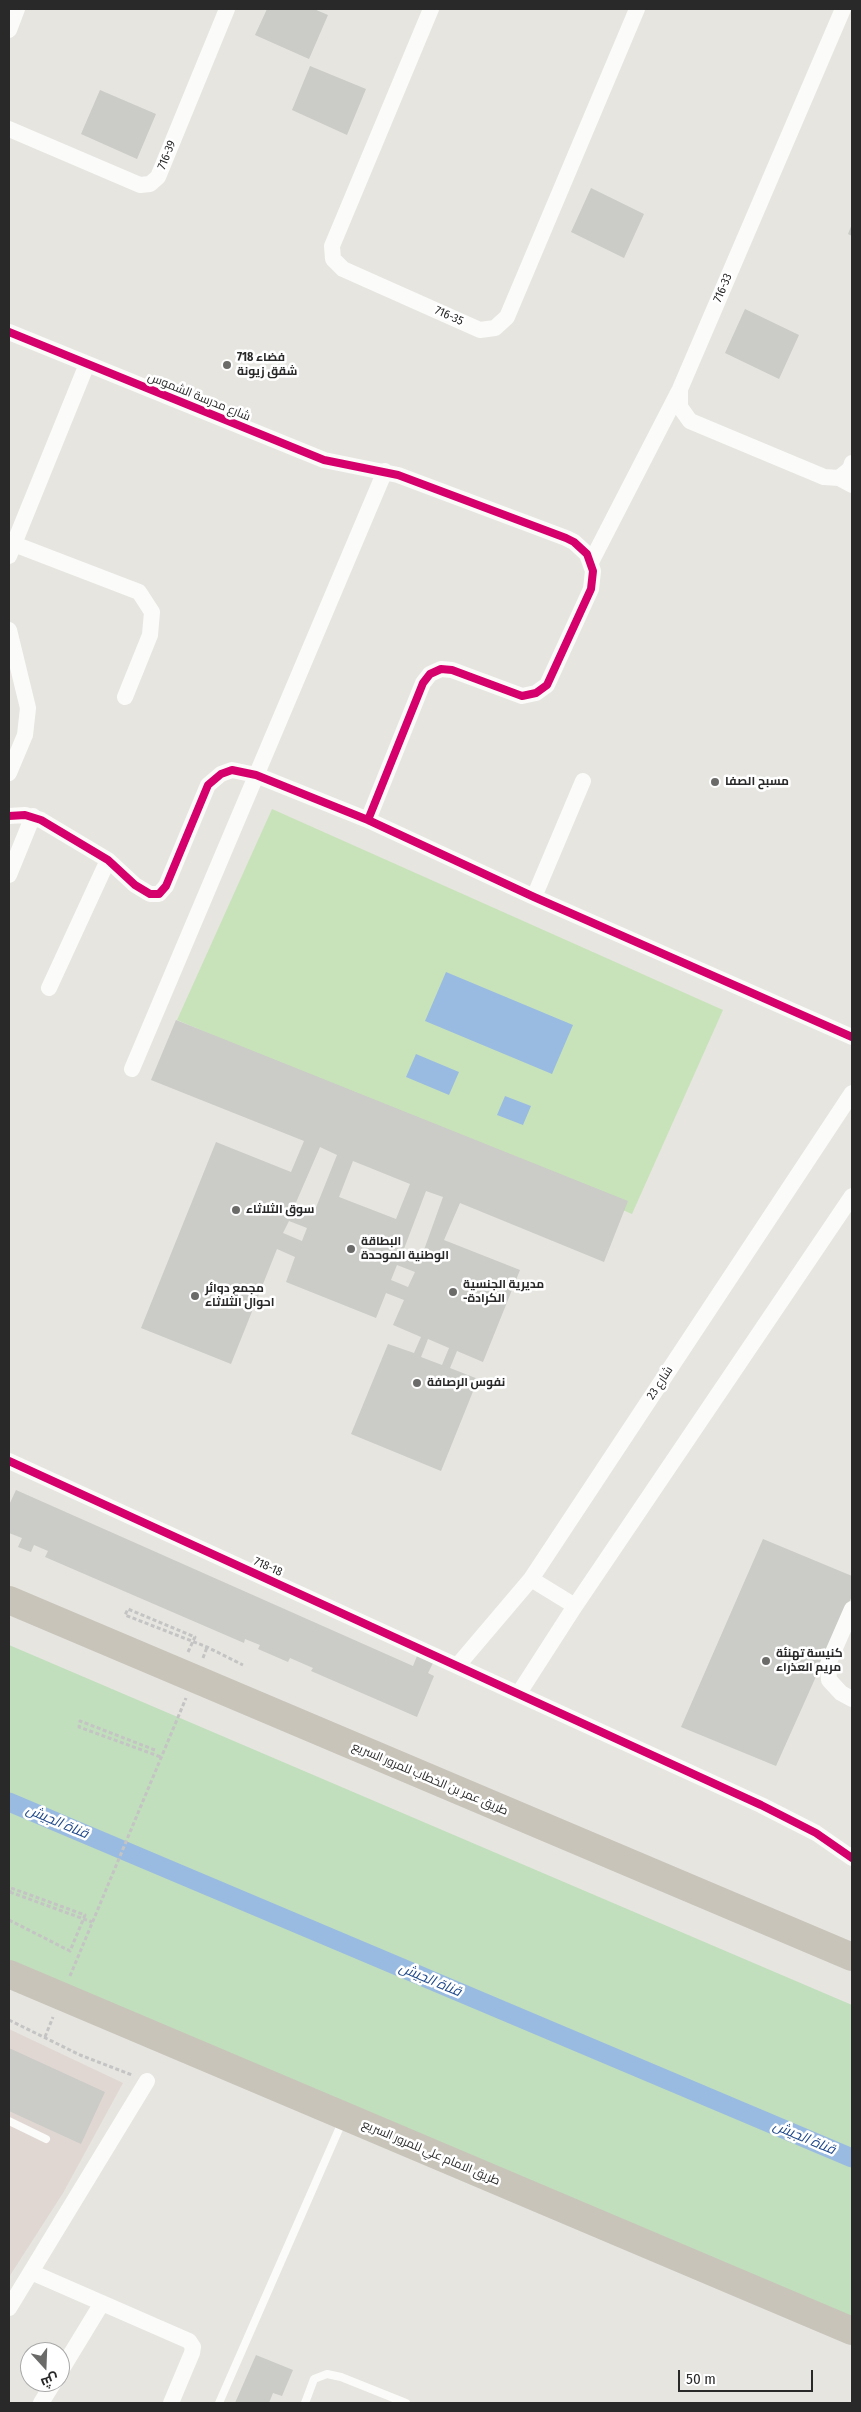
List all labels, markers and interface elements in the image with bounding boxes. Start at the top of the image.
street label: 716-39 [155,138,179,172]
street label: 716-33 [711,271,735,305]
street label: 716-35 [432,303,466,329]
place label: فضاء 718 شقق زيونة [237,351,297,379]
marker: فضاء 718 شقق زيونة [221,359,233,371]
street label: شارع مدرسة الشموس [146,370,252,424]
place label: مسبح الصفا [725,775,789,789]
marker: مسبح الصفا [709,776,721,788]
place label: سوق الثلاثاء [246,1203,314,1217]
marker: سوق الثلاثاء [230,1204,242,1216]
place label: البطاقة الوطنية الموحدة [361,1235,449,1263]
marker: البطاقة الوطنية الموحدة [345,1243,357,1255]
place label: مديرية الجنسية -الكرادة [463,1278,544,1306]
place label: مجمع دوائر احوال الثلاثاء [205,1282,274,1310]
marker: مديرية الجنسية -الكرادة [447,1286,459,1298]
marker: مجمع دوائر احوال الثلاثاء [189,1290,201,1302]
street label: شارع 23 [644,1364,676,1402]
place label: نفوس الرصافة [427,1376,505,1390]
marker: نفوس الرصافة [411,1377,423,1389]
street label: 718-18 [252,1554,284,1580]
place label: كنيسة تهنئة مريم العذراء [776,1647,843,1675]
marker: كنيسة تهنئة مريم العذراء [760,1655,772,1667]
street label: طريق عمر بن الخطاب للمرور السريع [350,1740,510,1818]
water label: قناة الجيش [23,1801,91,1843]
water label: قناة الجيش [396,1959,464,2001]
street label: طريق الامام علي للمرور السريع [360,2117,502,2189]
water label: قناة الجيش [770,2117,838,2159]
north arrow [20,2342,70,2392]
scale bar [681,2360,816,2392]
text: ش [39,2370,61,2392]
text: 50 m [686,2370,716,2388]

